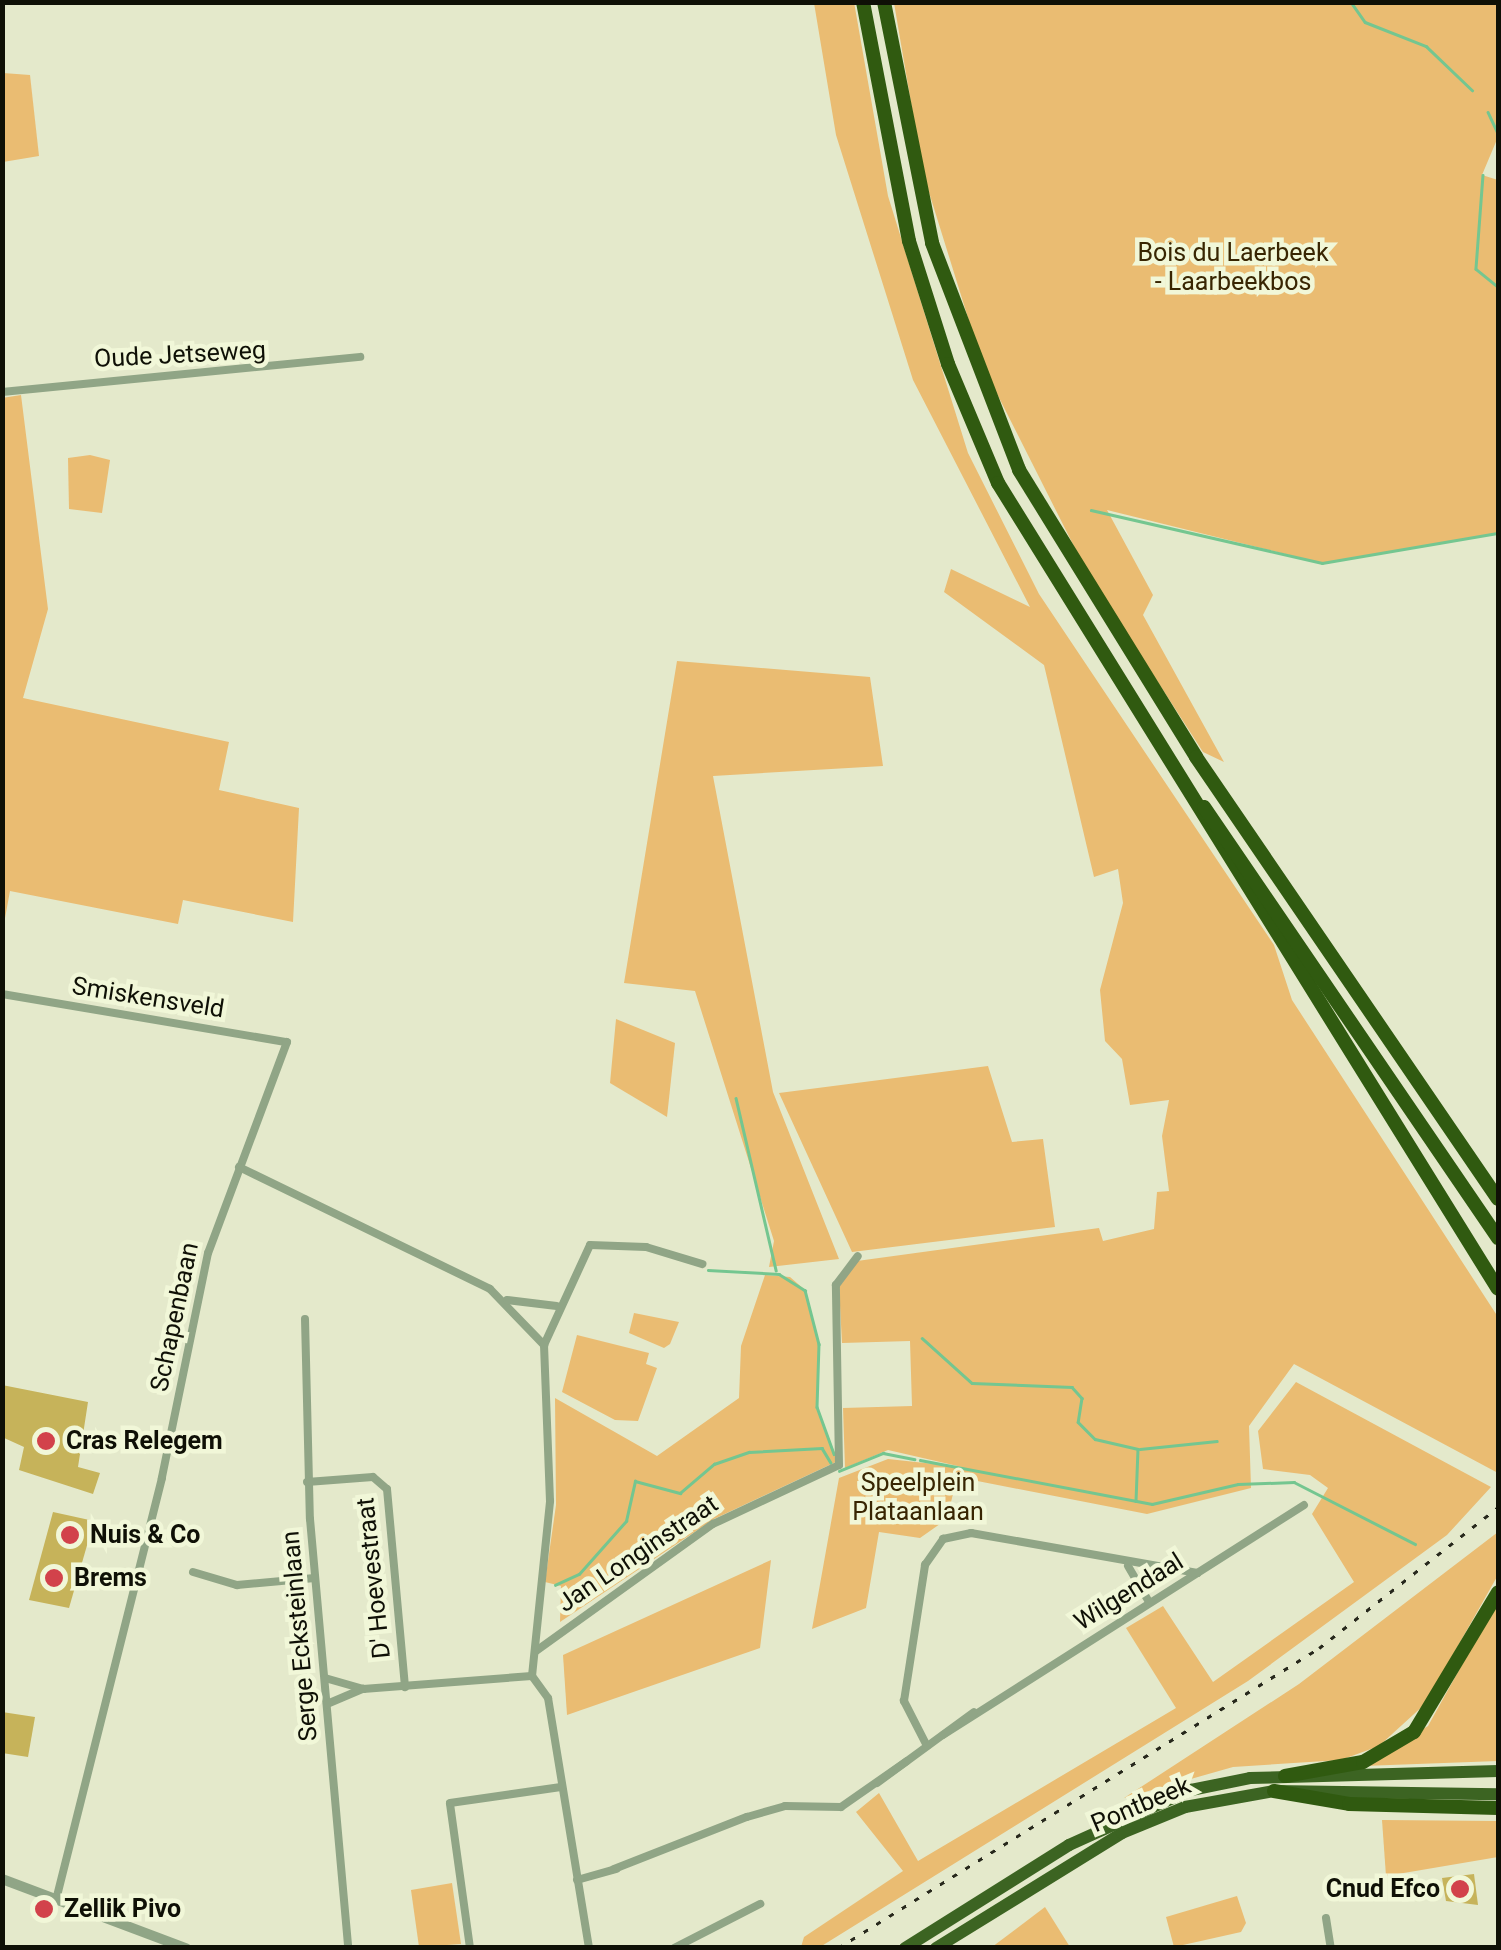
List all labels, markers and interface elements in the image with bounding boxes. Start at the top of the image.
park label: Bois du Laerbeek - Laarbeekbos [1137,239,1329,298]
street label: Oude Jetseweg [93,336,267,374]
street label: Smiskensveld [70,971,226,1025]
street label: Schapenbaan [145,1240,205,1394]
place label: Cras Relegem [66,1426,223,1456]
marker: Cras Relegem [35,1430,57,1452]
park label: Speelplein Plataanlaan [852,1469,984,1528]
street label: Jan Longinstraat [552,1489,724,1619]
street label: D' Hoevestraat [351,1496,397,1660]
place label: Nuis & Co [90,1520,200,1550]
marker: Nuis & Co [59,1524,81,1546]
street label: Serge Ecksteinlaan [276,1530,324,1742]
street label: Wilgendaal [1069,1547,1189,1637]
place label: Brems [74,1563,147,1593]
marker: Brems [43,1567,65,1589]
street label: Pontbeek [1087,1771,1195,1839]
place label: Cnud Efco [1326,1874,1440,1904]
marker: Cnud Efco [1449,1878,1471,1900]
place label: Zellik Pivo [64,1894,181,1924]
marker: Zellik Pivo [33,1898,55,1920]

